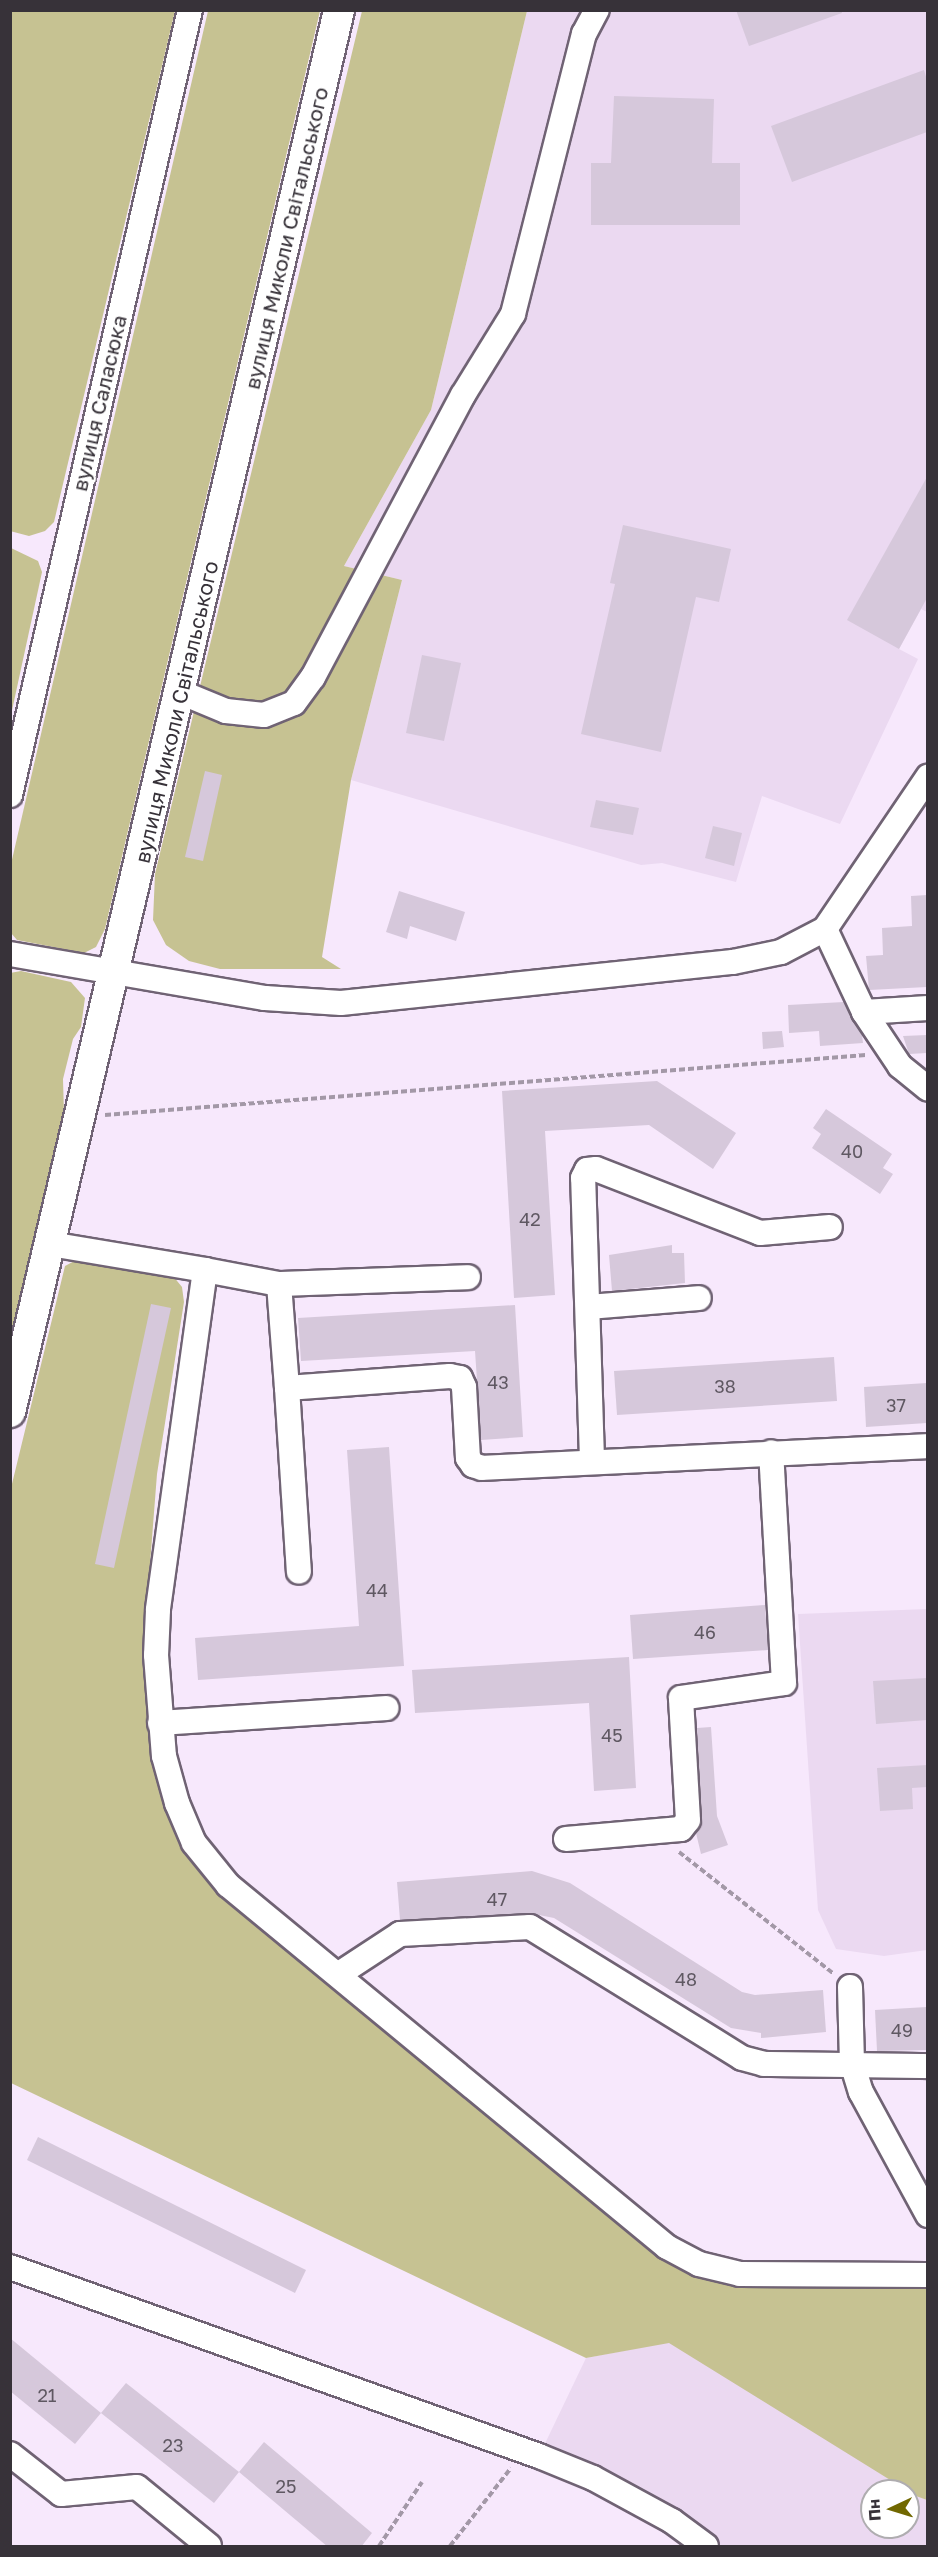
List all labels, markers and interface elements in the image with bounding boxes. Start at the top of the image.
street label: вулиця Миколи Світальського [239,84,333,392]
street label: вулиця Саласюка [66,312,132,494]
street label: вулиця Миколи Світальського [129,558,223,866]
house number: 40 [841,1140,863,1162]
house number: 42 [519,1208,541,1230]
house number: 43 [487,1371,509,1393]
house number: 38 [714,1375,736,1397]
house number: 37 [886,1394,906,1416]
house number: 44 [366,1579,388,1601]
house number: 46 [694,1621,716,1643]
house number: 45 [601,1724,623,1746]
house number: 47 [487,1888,507,1910]
house number: 48 [675,1968,697,1990]
house number: 49 [891,2019,913,2041]
house number: 21 [37,2384,57,2406]
house number: 23 [163,2434,183,2456]
house number: 25 [276,2475,296,2497]
north arrow [860,2479,920,2539]
text: Пн [863,2499,885,2522]

